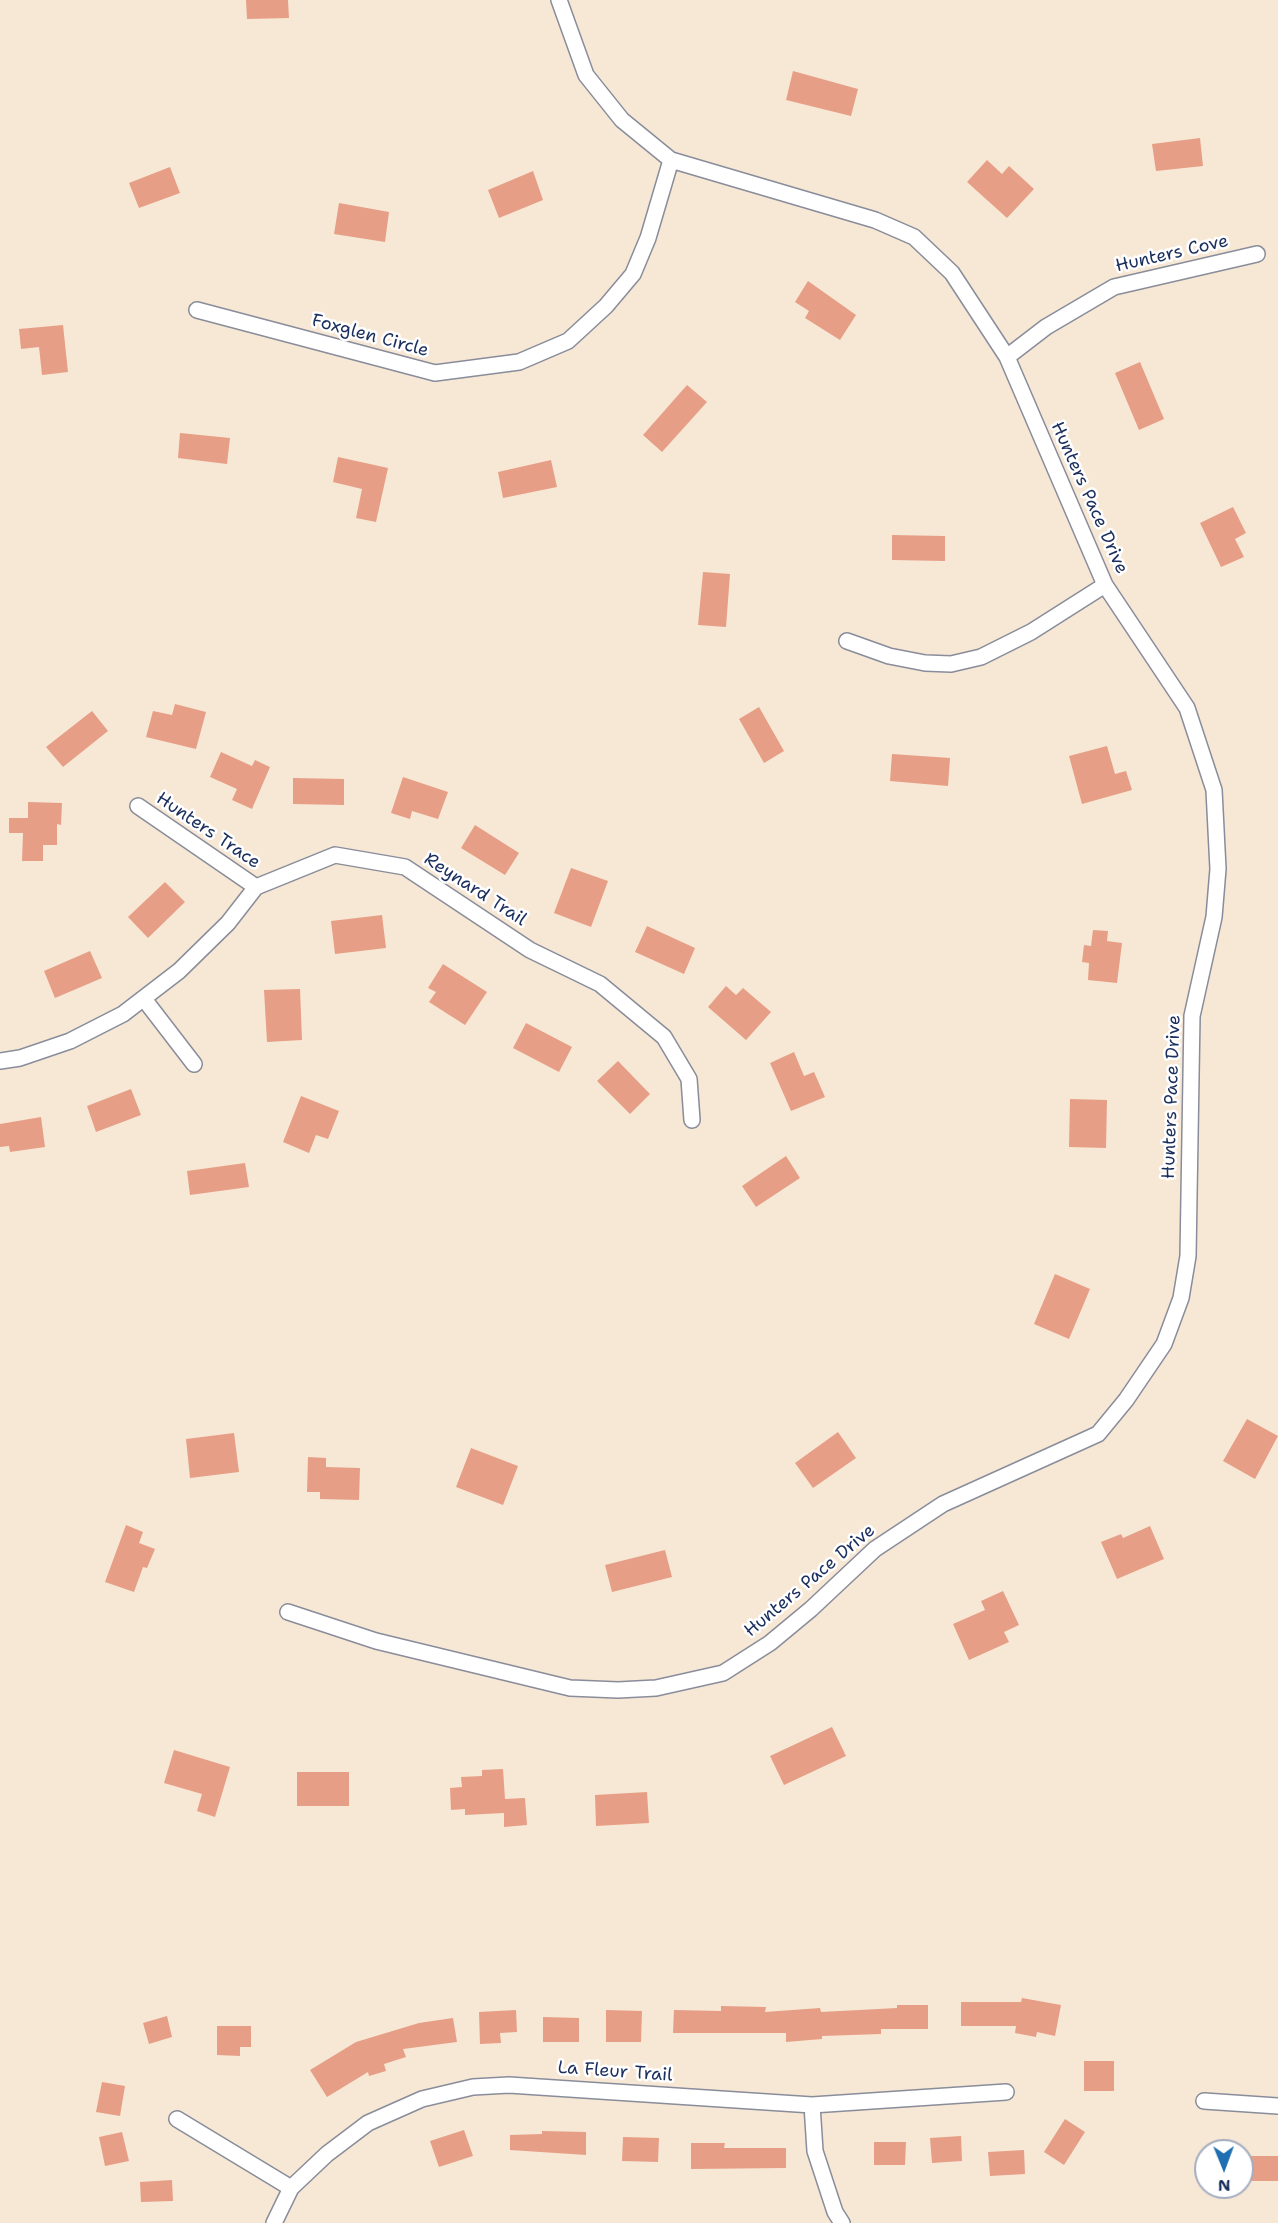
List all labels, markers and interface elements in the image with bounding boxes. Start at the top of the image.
street label: Hunters Cove [1113,231,1231,277]
street label: Foxglen Circle [309,310,431,362]
street label: Hunters Pace Drive [1046,419,1132,577]
street label: Hunters Trace [152,788,264,874]
street label: Reynard Trail [420,849,530,931]
street label: Hunters Pace Drive [1158,1015,1186,1179]
street label: Hunters Pace Drive [740,1520,880,1642]
street label: La Fleur Trail [557,2057,673,2087]
north arrow [1194,2139,1254,2199]
text: N [1218,2175,1231,2196]

